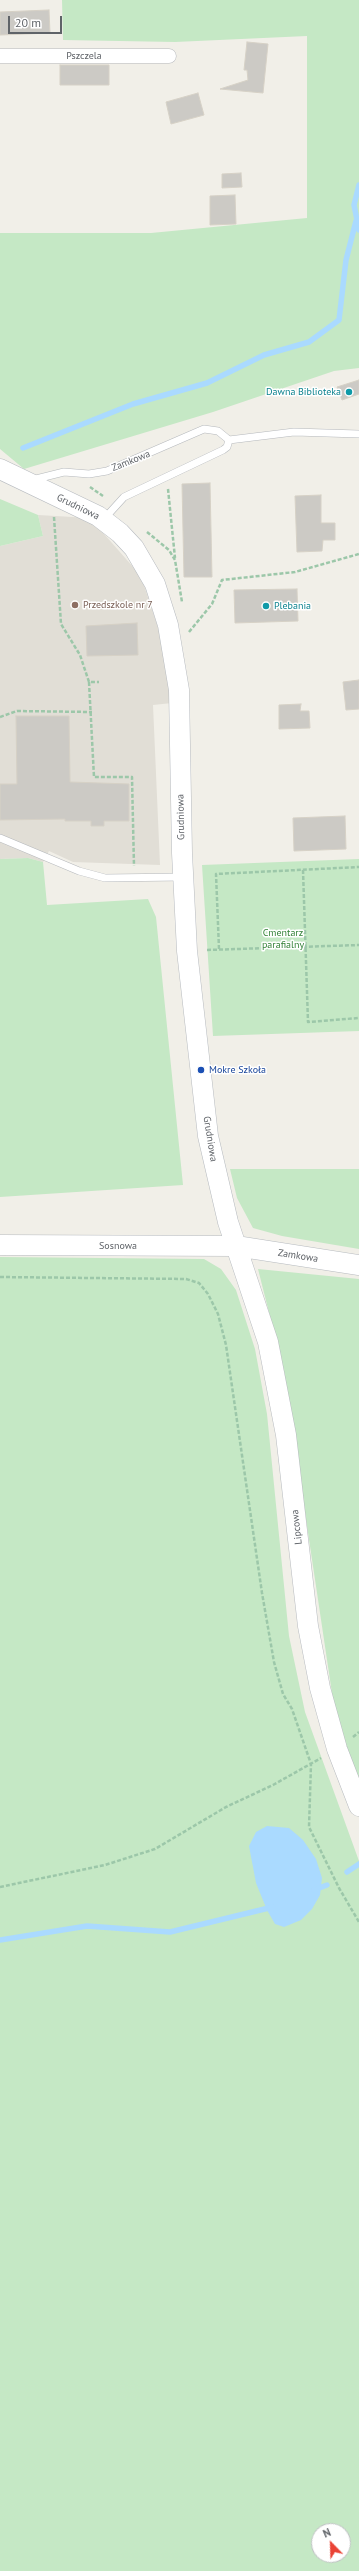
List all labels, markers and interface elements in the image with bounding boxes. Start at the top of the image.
scale bar [10,8,64,34]
text: 20 m [15,15,41,30]
street label: Pszczela [66,50,102,62]
place label: Dawna Biblioteka [266,386,341,398]
marker: Dawna Biblioteka [344,387,354,397]
street label: Zamkowa [110,448,152,474]
street label: Grudniowa [55,492,101,522]
place label: Przedszkole nr 7 [83,599,153,611]
marker: Przedszkole nr 7 [70,600,80,610]
place label: Plebania [274,600,311,612]
marker: Plebania [261,601,271,611]
street label: Grudniowa [175,794,187,840]
park label: Cmentarz parafialny [262,927,304,950]
place label: Mokre Szkoła [209,1064,266,1076]
marker: Mokre Szkoła [196,1065,206,1075]
street label: Grudniowa [200,1115,220,1163]
street label: Sosnowa [99,1240,137,1252]
street label: Zamkowa [277,1247,319,1265]
street label: Lipcowa [289,1509,305,1545]
north arrow [311,2523,351,2563]
text: N [321,2525,333,2541]

